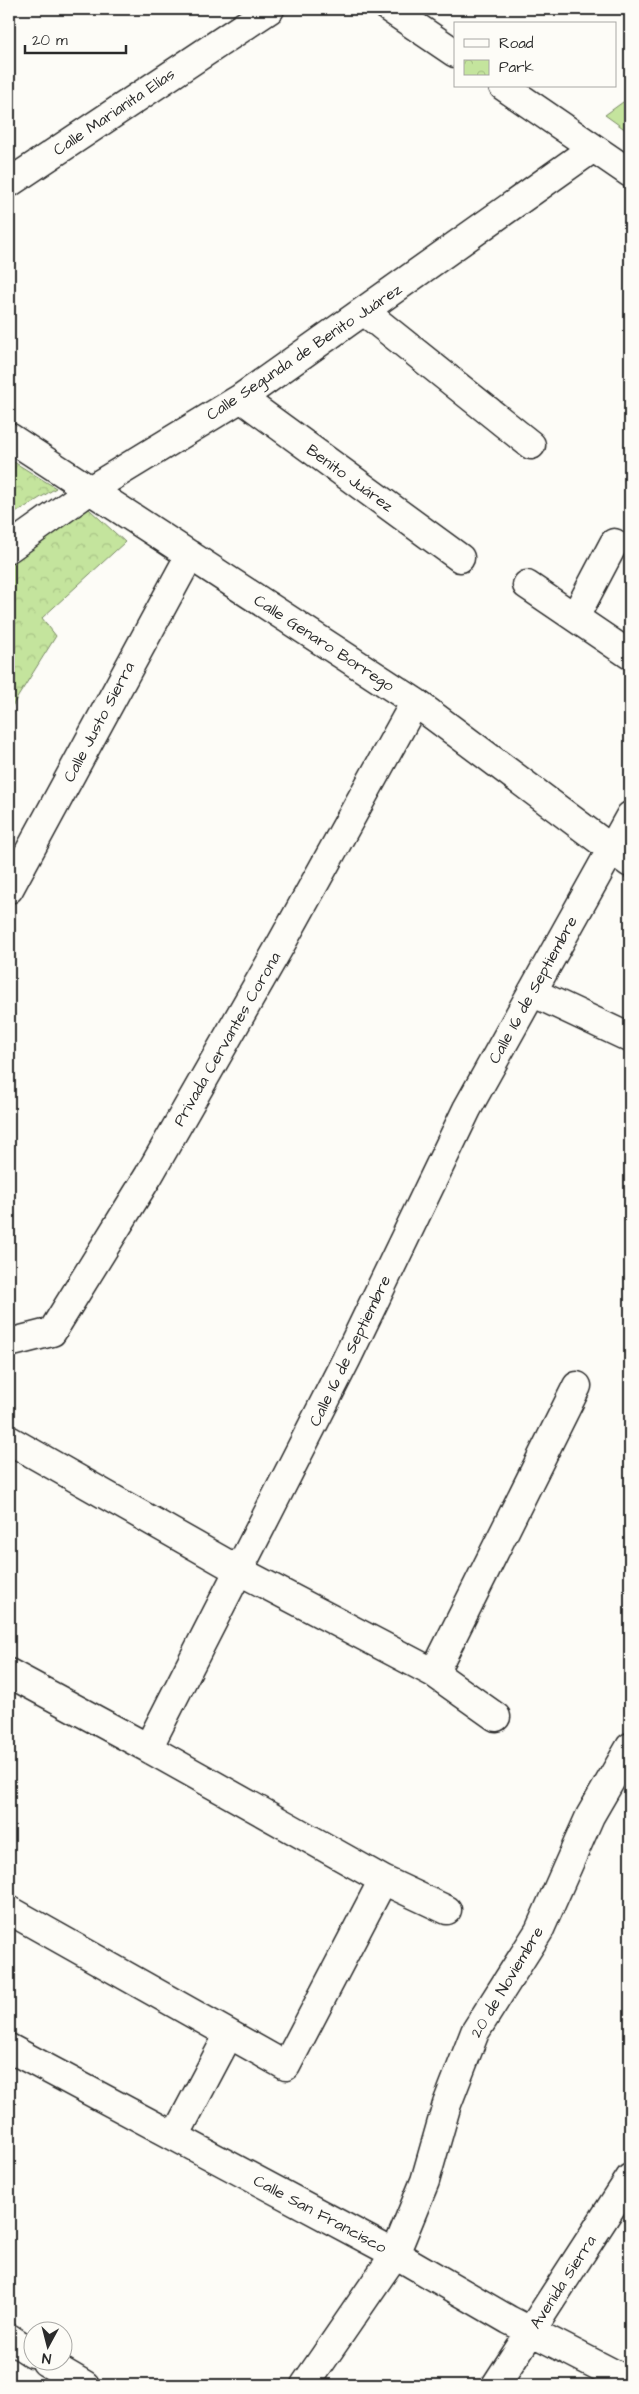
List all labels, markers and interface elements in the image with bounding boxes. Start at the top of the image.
scale bar [25,22,126,54]
legend [454,22,616,88]
text: 20 m [32,30,68,51]
text: Road [499,33,534,54]
text: Park [499,57,534,78]
street label: Calle Marianita Elías [49,63,179,161]
street label: Calle Segunda de Benito Juárez [202,278,407,427]
street label: Benito Juárez [302,439,398,517]
street label: Calle Genaro Borrego [249,589,399,698]
street label: Calle Justo Sierra [58,658,140,786]
street label: Calle 16 de Septiembre [483,912,583,1068]
street label: Privada Cervantes Corona [168,948,286,1130]
street label: Calle 16 de Septiembre [304,1271,396,1430]
street label: 20 de Noviembre [465,1922,549,2042]
street label: Calle San Francisco [249,2170,391,2258]
street label: Avenida Sierra [524,2231,602,2333]
north arrow [22,2322,72,2372]
text: N [41,2347,52,2368]

